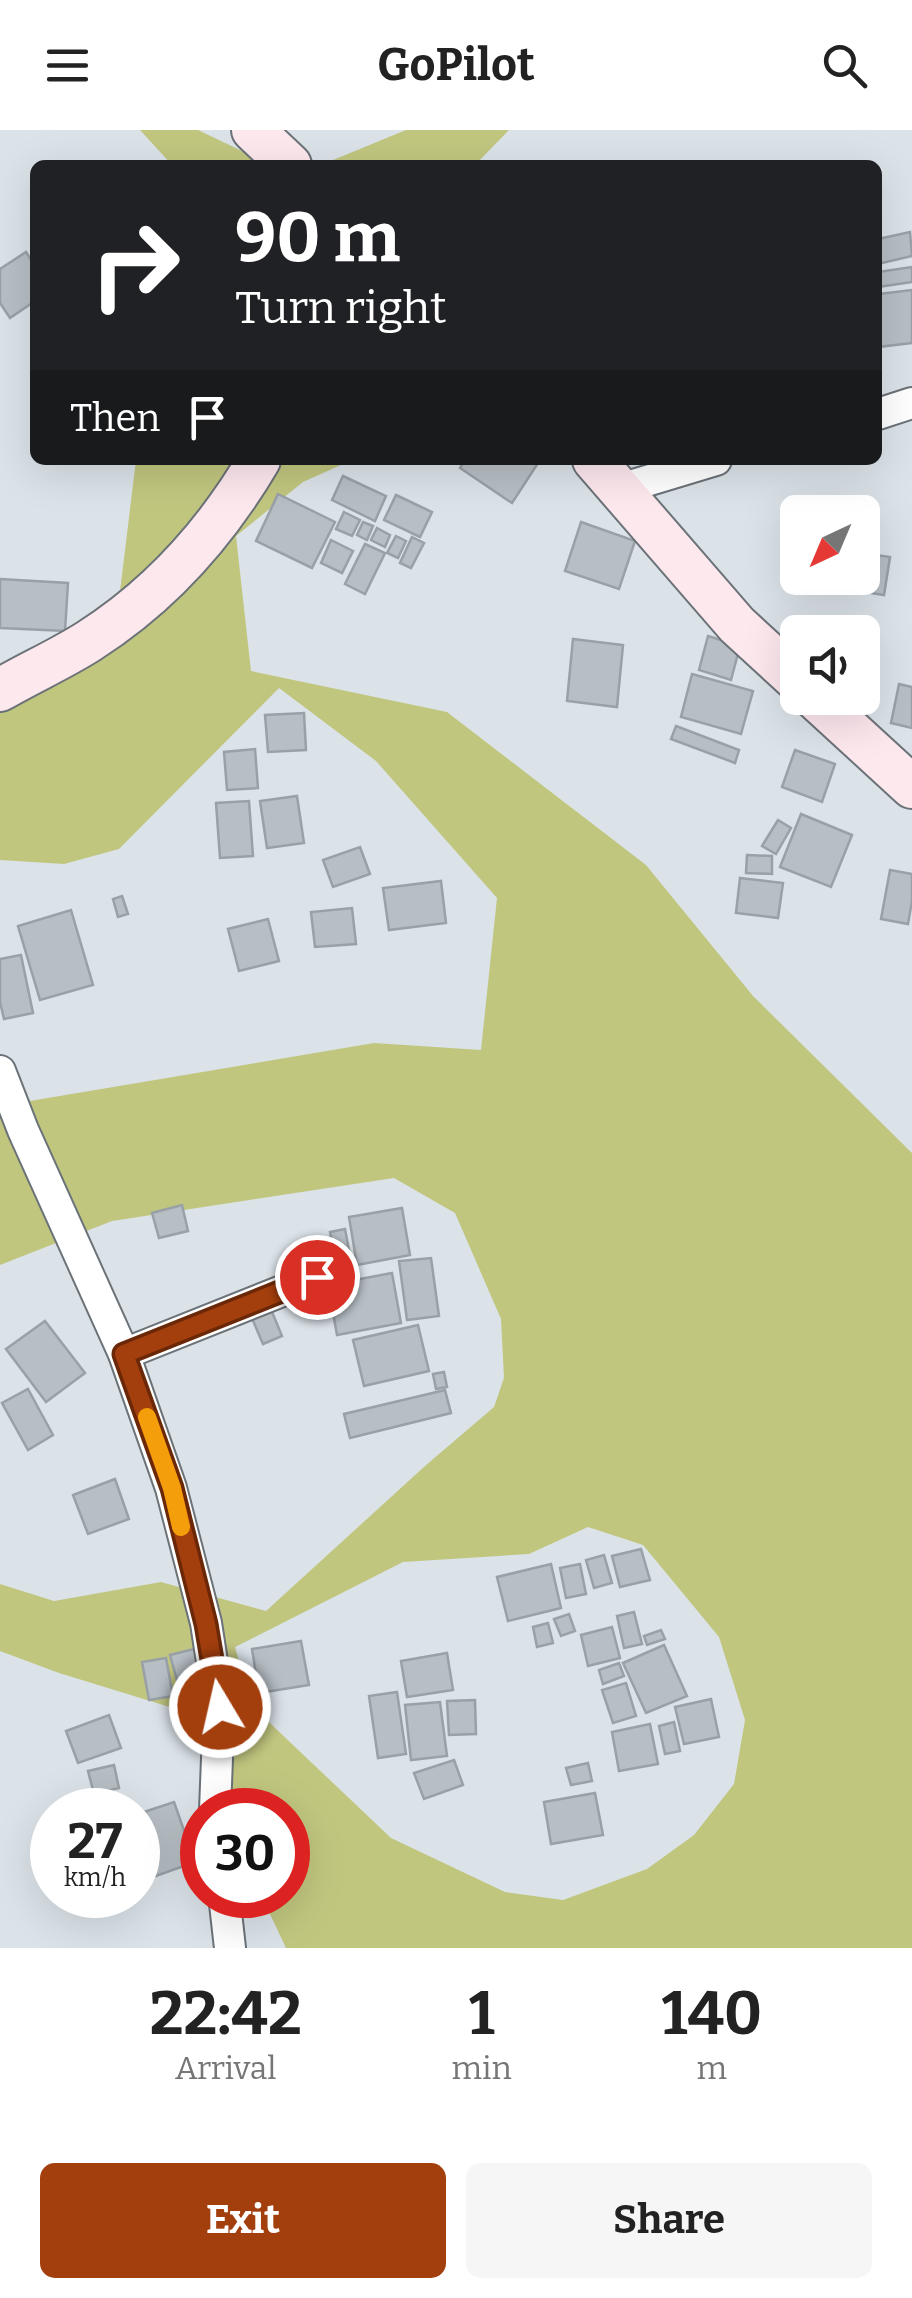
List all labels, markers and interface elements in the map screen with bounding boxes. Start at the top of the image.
icon: menu [40,38,95,93]
text: GoPilot [377,38,535,92]
icon: search [817,38,872,93]
text: 90 m [235,196,400,280]
icon: right [70,200,200,330]
text: Turn right [235,281,447,335]
icon: arrive [180,390,235,445]
text: Then [70,395,160,441]
north arrow [780,495,880,595]
map controls [780,495,880,715]
button: sound [780,615,880,715]
pin [275,1235,360,1320]
icon: arrive [290,1250,345,1305]
position arrow [168,1655,272,1759]
speed limit sign: 30 [180,1788,310,1918]
text: 27 [68,1811,122,1871]
text: km/h [64,1863,126,1893]
text: 22:42 [150,1978,302,2050]
text: 1 [469,1978,495,2050]
text: 140 [662,1978,762,2050]
text: Arrival [175,2049,276,2087]
text: min [451,2049,512,2087]
text: m [697,2049,727,2087]
button: Exit [40,2163,446,2278]
button: Share [466,2163,872,2278]

